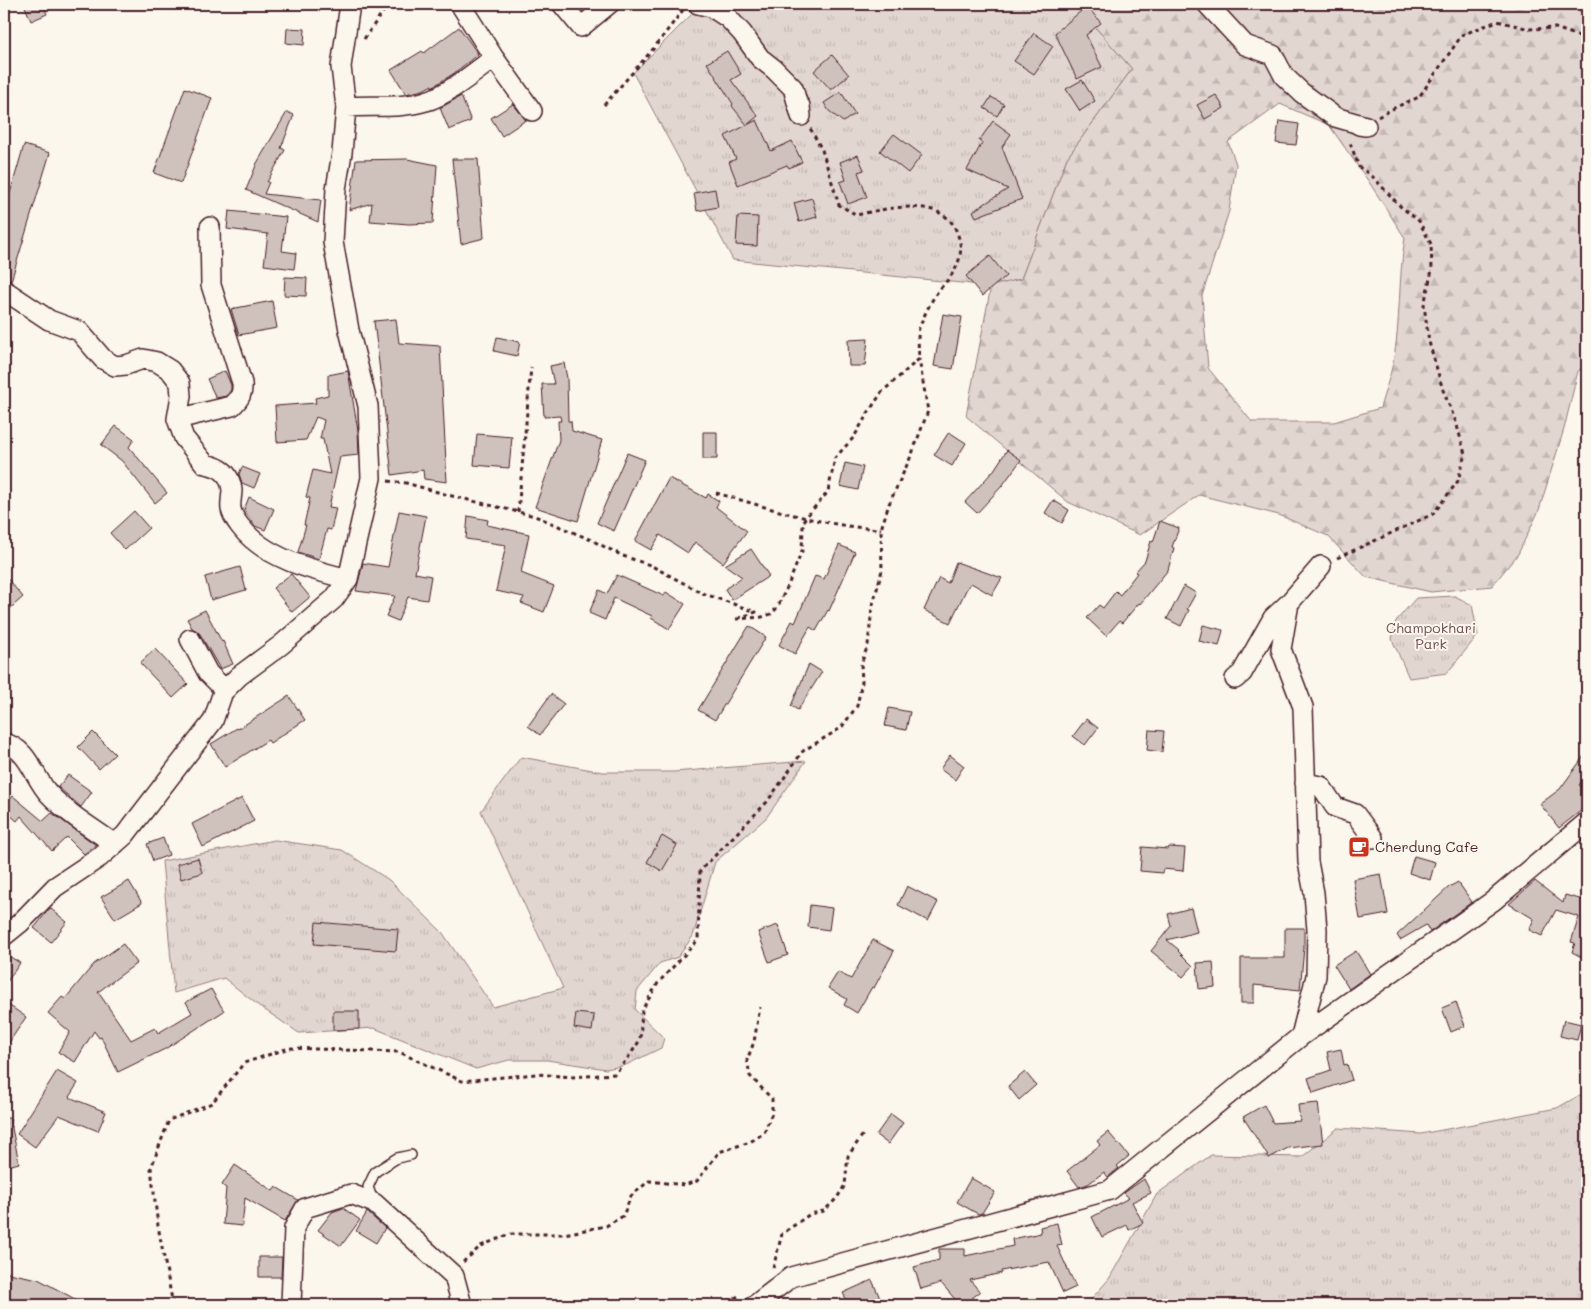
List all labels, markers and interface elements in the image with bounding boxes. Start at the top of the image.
park label: Champokhari Park [1386,618,1476,653]
cafe icon: Cherdung Cafe [1347,835,1371,859]
place label: Cherdung Cafe [1375,837,1478,856]

